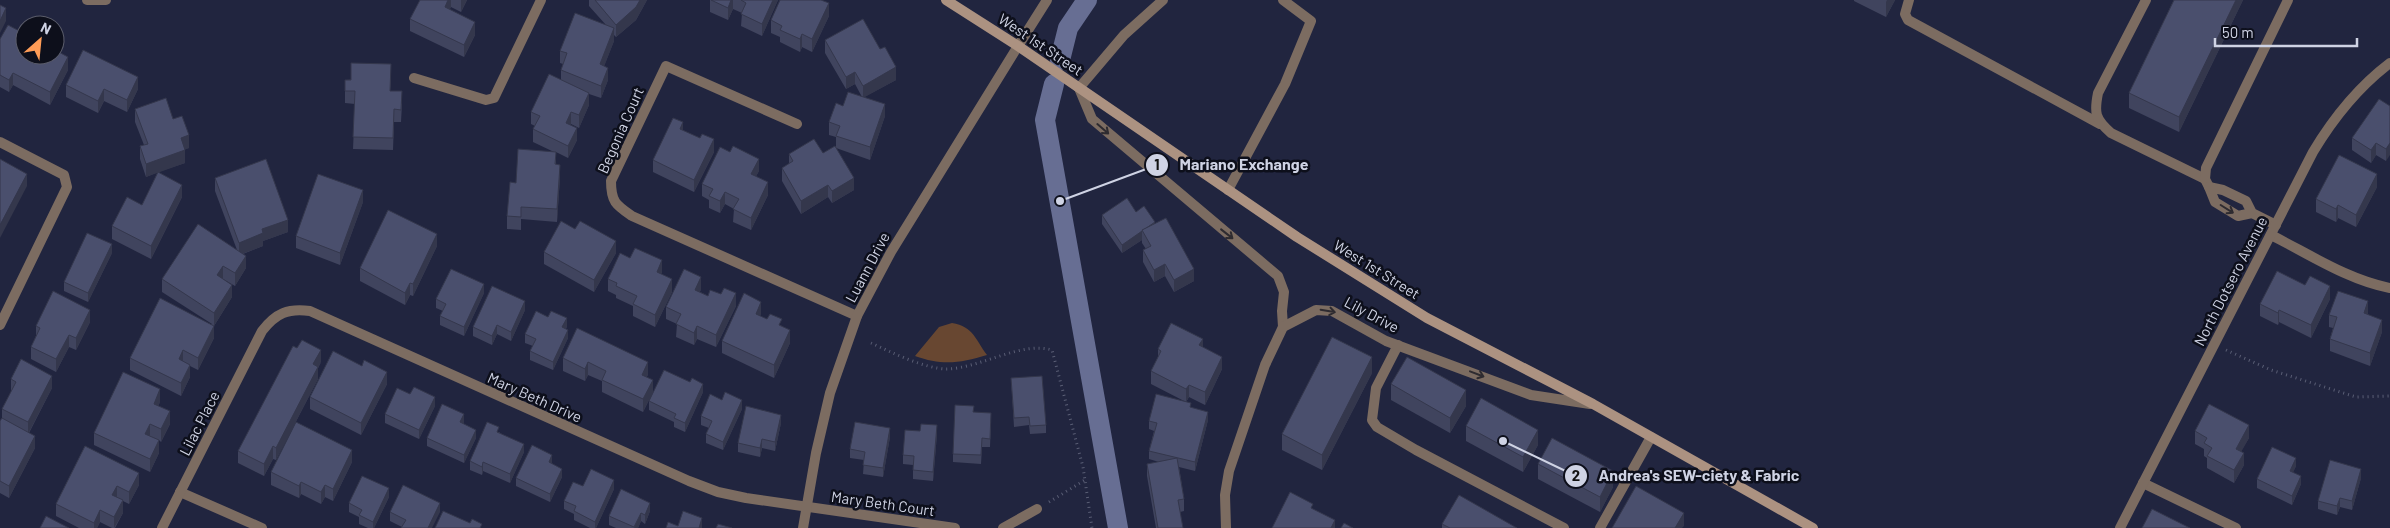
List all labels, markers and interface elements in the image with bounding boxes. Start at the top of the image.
street label: West 1st Street [995,9,1087,79]
north arrow [15,15,65,65]
scale bar [2215,15,2358,47]
text: N [38,18,54,38]
text: 50 m [2222,23,2254,41]
street label: Begonia Court [593,84,647,176]
one-way arrow [1097,123,1110,135]
callout: Mariano Exchange [1144,149,1318,180]
text: Mariano Exchange [1180,154,1309,173]
text: 1 [1154,155,1160,173]
one-way arrow [2220,205,2234,215]
street label: North Dotsero Avenue [2190,213,2270,349]
one-way arrow [1221,228,1234,239]
street label: Luann Drive [841,229,893,305]
street label: West 1st Street [1331,235,1423,303]
street label: Lily Drive [1342,292,1402,336]
one-way arrow [1319,307,1335,317]
street label: Mary Beth Drive [485,368,585,426]
one-way arrow [1469,370,1484,379]
street label: Lilac Place [175,388,223,458]
callout: Andrea's SEW-ciety & Fabric [1563,460,1809,491]
text: Andrea's SEW-ciety & Fabric [1599,465,1800,484]
text: 2 [1572,466,1580,484]
street label: Mary Beth Court [830,487,936,519]

